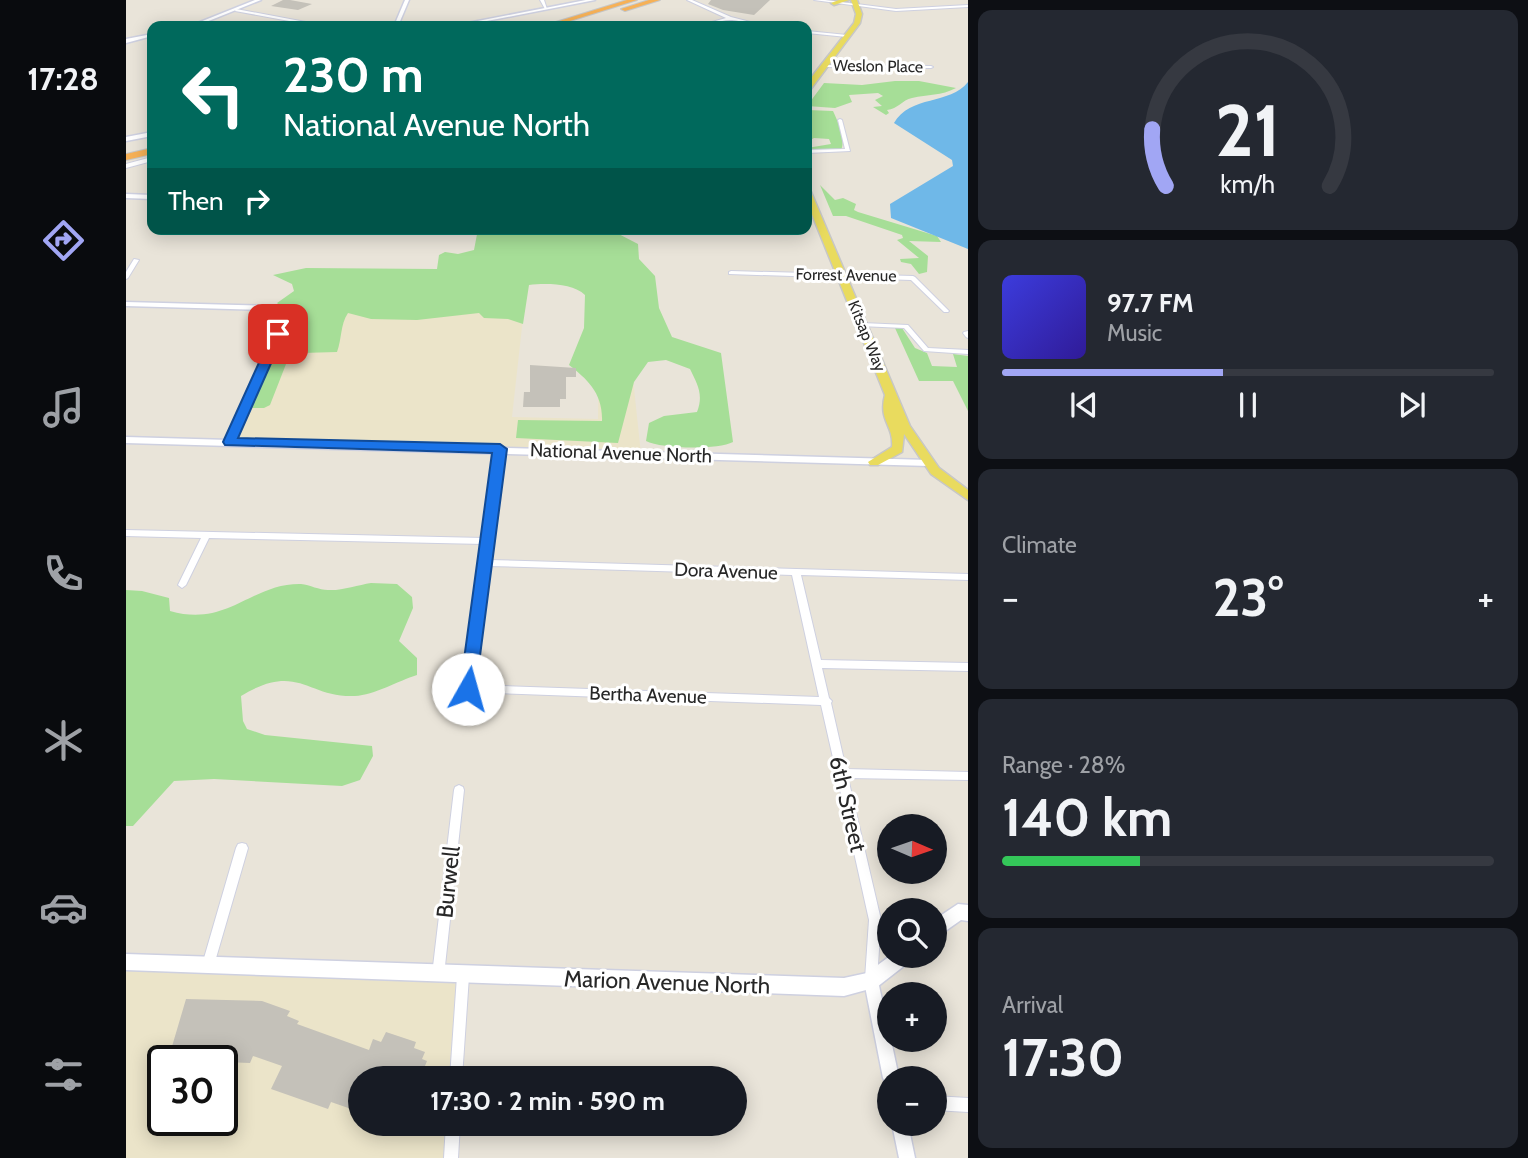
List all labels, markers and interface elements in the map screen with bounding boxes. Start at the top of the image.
text: 230 m [283,45,424,104]
icon: left [168,49,259,140]
street label: Weslon Place [833,56,923,76]
text: 17:28 [27,59,99,98]
text: 21 [1215,86,1281,174]
text: National Avenue North [283,105,590,144]
text: km/h [1221,169,1275,199]
icon: right [238,182,276,220]
text: Then [168,185,224,217]
icon: directions [39,216,88,265]
street label: Forrest Avenue [795,265,897,285]
text: 97.7 FM [1107,287,1194,319]
street label: Kitsap Way [844,298,890,374]
pin [248,304,308,364]
icon: arrive [259,315,297,353]
text: Music [1107,319,1162,347]
icon: music [39,383,88,432]
icon: previous [1065,386,1103,424]
icon: pause [1229,386,1267,424]
icon: next [1393,386,1431,424]
street label: National Avenue North [530,438,712,468]
text: Climate [1002,531,1077,559]
icon: phone [39,549,88,598]
street label: Dora Avenue [674,558,778,584]
text: 23° [1213,566,1283,629]
text: − [1002,574,1019,621]
text: + [1477,574,1494,621]
position arrow [431,652,505,726]
street label: Bertha Avenue [589,681,707,709]
icon: climate [39,716,88,765]
text: Range · 28% [1002,751,1125,779]
street label: 6th Street [823,753,873,855]
text: 140 km [1002,786,1172,849]
north arrow [877,814,947,884]
map controls [877,814,947,1136]
street label: Burwell [430,844,466,919]
icon: car [39,883,88,932]
button: search [877,898,947,968]
street label: Marion Avenue North [563,964,771,1000]
button: + [877,982,947,1052]
text: Arrival [1002,991,1063,1019]
text: 17:30 [1002,1026,1124,1089]
speed limit sign: 30 [147,1045,238,1136]
icon: filters [39,1050,88,1099]
button: − [877,1066,947,1136]
text: 17:30 · 2 min · 590 m [430,1085,665,1117]

